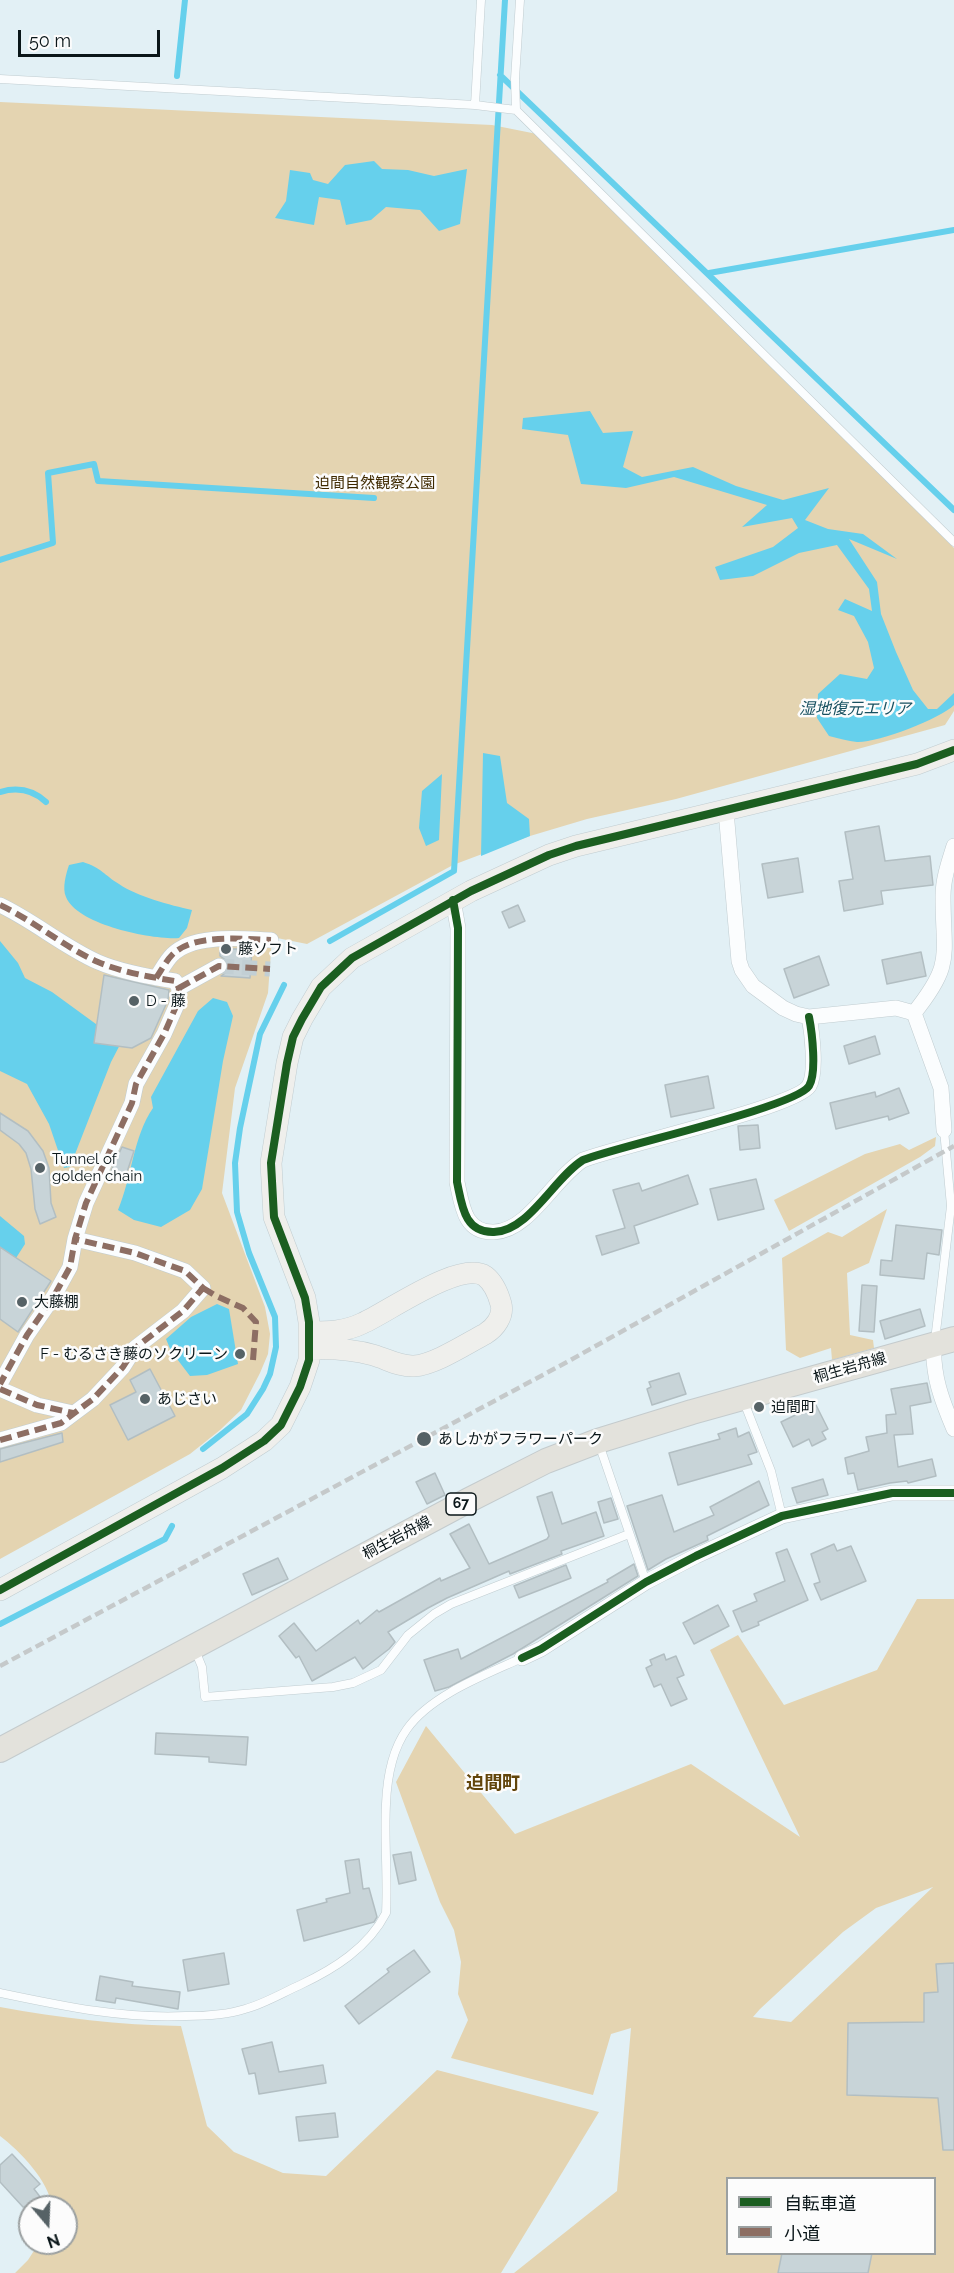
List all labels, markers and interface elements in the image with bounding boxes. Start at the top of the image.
scale bar [21,18,164,56]
text: 50 m [29,30,71,51]
park label: 迫間自然観察公園 [315,474,435,492]
water label: 湿地復元エリア [799,699,911,719]
place label: 藤ソフト [238,940,298,958]
marker: 藤ソフト [219,942,233,956]
place label: D - 藤 [146,992,186,1010]
marker: D - 藤 [127,994,141,1008]
place label: Tunnel of golden chain [52,1150,142,1185]
marker: Tunnel of golden chain [33,1161,47,1175]
place label: 大藤棚 [34,1293,79,1311]
marker: 大藤棚 [15,1295,29,1309]
place label: F - むるさき藤のソクリーン [40,1345,228,1363]
marker: F - むるさき藤のソクリーン [233,1347,247,1361]
street label: 桐生岩舟線 [811,1349,889,1387]
place label: あじさい [157,1390,217,1408]
marker: あじさい [138,1392,152,1406]
place label: 迫間町 [771,1398,816,1416]
marker: 迫間町 [752,1400,766,1414]
marker: あしかがフラワーパーク [415,1430,433,1448]
place label: あしかがフラワーパーク [438,1430,603,1448]
road number: 67 [446,1493,476,1515]
street label: 桐生岩舟線 [360,1512,434,1564]
district label: 迫間町 [466,1773,520,1795]
legend [726,2177,936,2255]
text: 自転車道 [784,2193,856,2214]
north arrow [18,2195,78,2255]
text: 小道 [784,2223,820,2244]
text: N [45,2230,62,2252]

